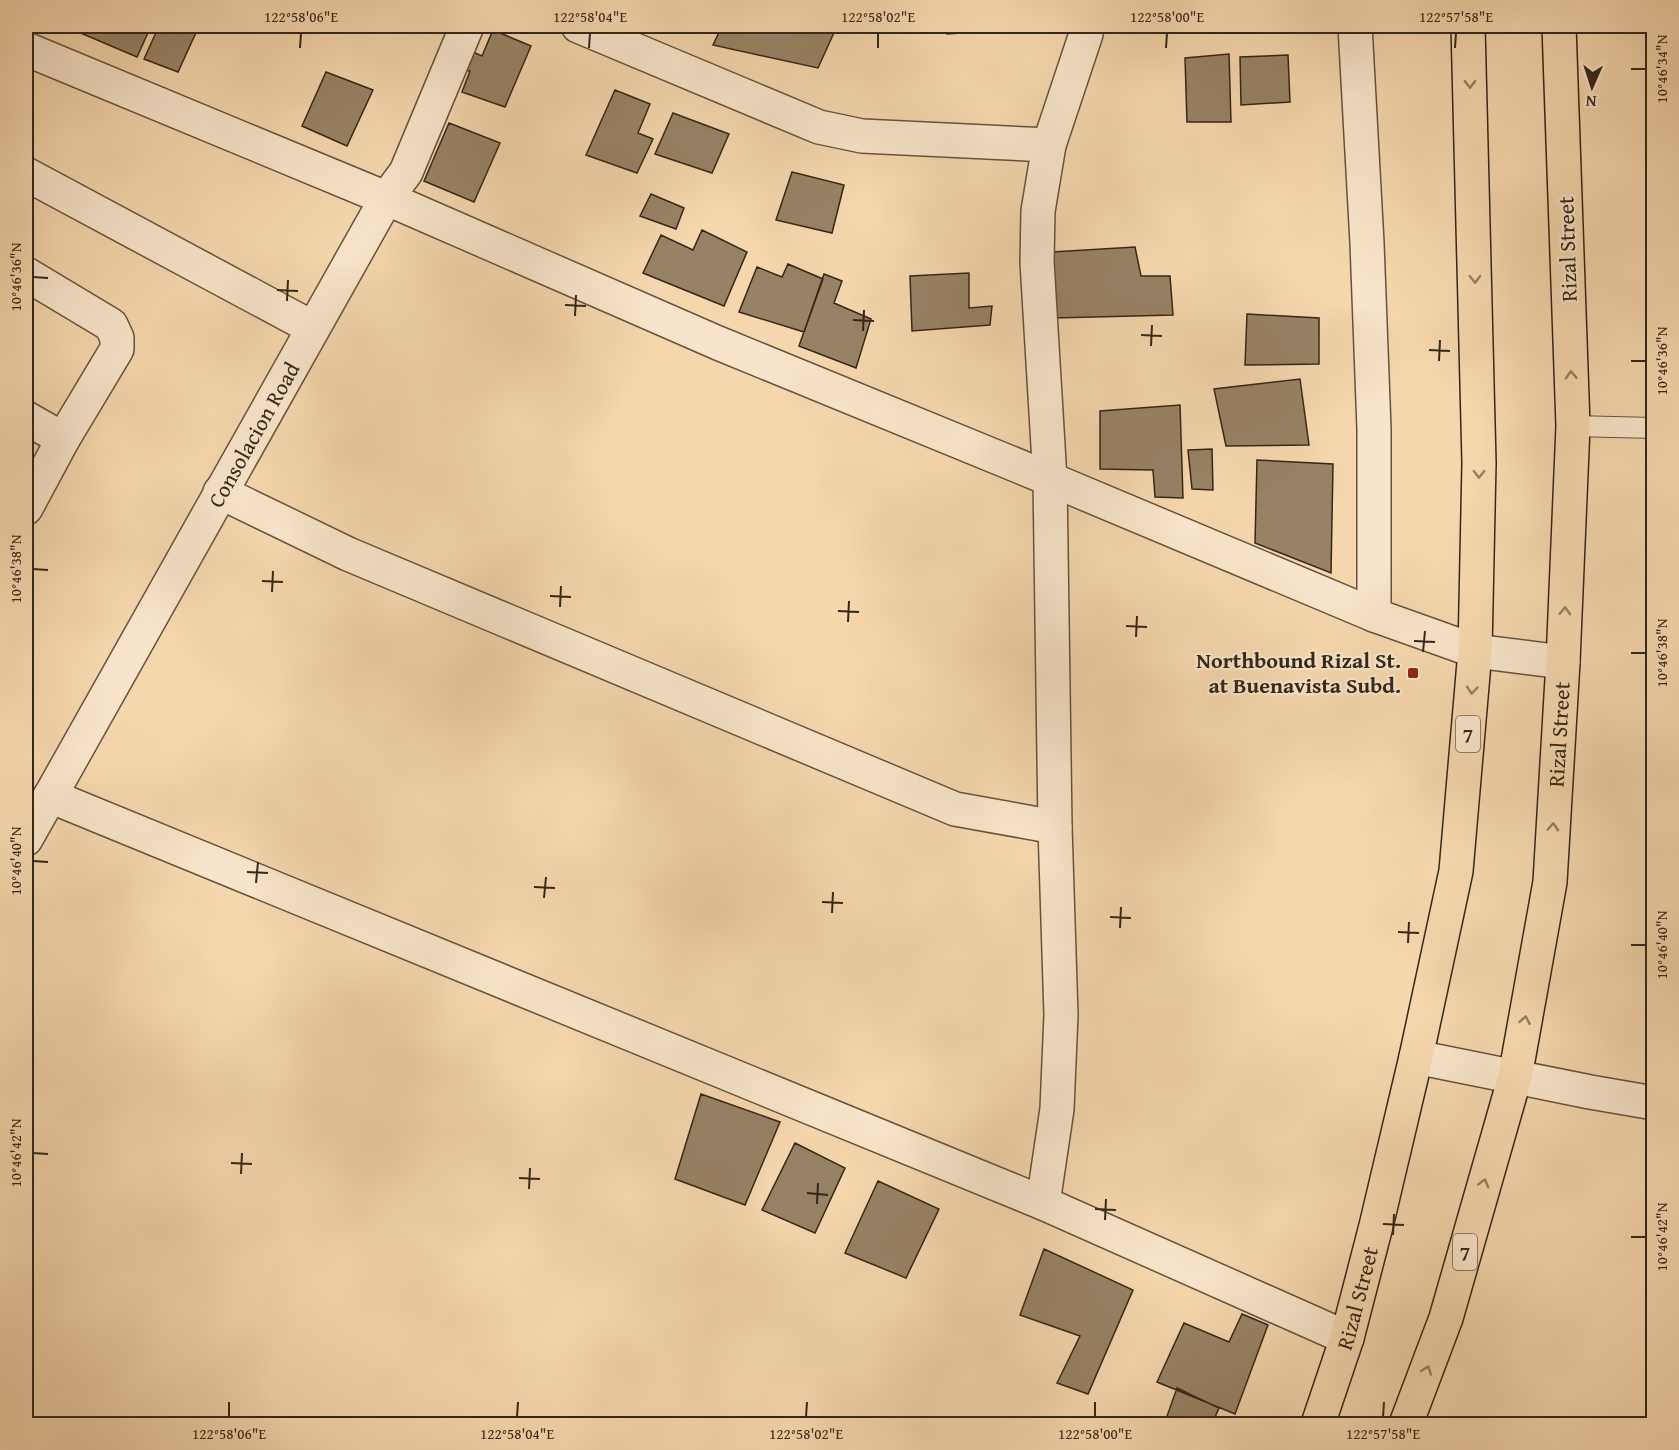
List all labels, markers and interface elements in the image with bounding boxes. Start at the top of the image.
text: 122°58'06"E [264,6,338,27]
text: 122°58'04"E [553,6,627,27]
text: 122°58'02"E [841,6,915,27]
text: 122°58'00"E [1130,6,1204,27]
text: 122°57'58"E [1419,6,1493,27]
text: 10°46'34"N [1651,34,1672,103]
north arrow [1562,57,1622,117]
one-way arrow [1463,79,1476,88]
text: N [1585,90,1597,114]
street label: Rizal Street [1549,195,1585,302]
text: 10°46'36"N [5,242,26,311]
one-way arrow [1468,274,1481,283]
text: 10°46'36"N [1651,326,1672,395]
street label: Consolacion Road [200,356,307,513]
one-way arrow [1565,370,1578,379]
one-way arrow [1473,469,1485,478]
text: 10°46'38"N [5,534,26,603]
one-way arrow [1559,607,1571,616]
text: 10°46'38"N [1651,618,1672,687]
place label: Northbound Rizal St. at Buenavista Subd. [1196,644,1401,701]
marker: Northbound Rizal St. at Buenavista Subd. [1406,666,1420,680]
street label: Rizal Street [1540,680,1578,788]
one-way arrow [1466,685,1479,694]
road number: 7 [1456,716,1480,752]
one-way arrow [1547,823,1560,832]
text: 10°46'40"N [5,826,26,895]
text: 10°46'40"N [1651,910,1672,979]
one-way arrow [1518,1015,1531,1025]
text: 10°46'42"N [5,1118,26,1187]
one-way arrow [1477,1179,1489,1189]
text: 10°46'42"N [1651,1202,1672,1271]
road number: 7 [1453,1234,1477,1270]
street label: Rizal Street [1328,1243,1386,1354]
one-way arrow [1419,1365,1432,1375]
text: 122°58'06"E [192,1423,266,1444]
text: 122°58'04"E [480,1423,554,1444]
text: 122°58'02"E [769,1423,843,1444]
text: 122°58'00"E [1058,1423,1132,1444]
text: 122°57'58"E [1346,1423,1420,1444]

